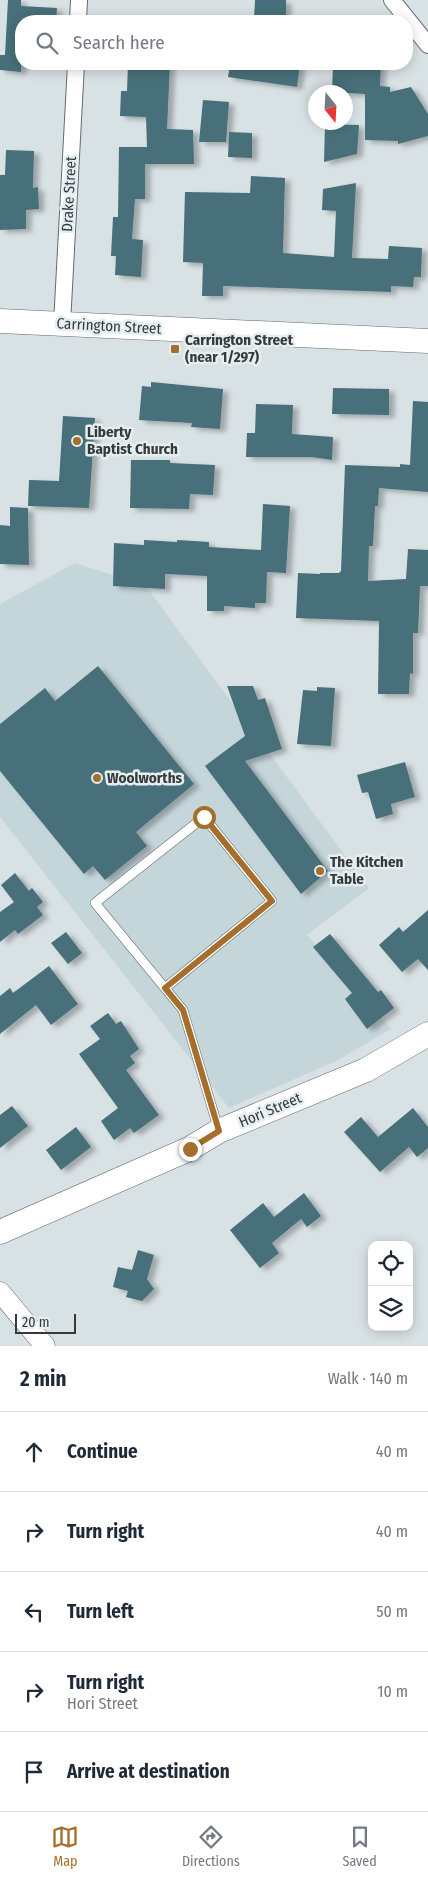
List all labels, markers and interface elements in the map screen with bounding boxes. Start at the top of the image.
search box [15,15,413,70]
icon: search [33,29,61,57]
text: Search here [73,31,165,54]
north arrow [308,85,353,130]
street label: Drake Street [58,156,80,232]
street label: Carrington Street [56,314,162,338]
place label: Carrington Street (near 1/297) [185,331,294,366]
marker: Carrington Street (near 1/297) [169,343,181,355]
place label: Liberty Baptist Church [87,423,178,458]
marker: Liberty Baptist Church [71,435,83,447]
place label: Woolworths [107,769,182,787]
marker: Woolworths [91,772,103,784]
route start [193,806,216,829]
place label: The Kitchen Table [330,853,404,888]
marker: The Kitchen Table [314,865,326,877]
street label: Hori Street [236,1089,304,1131]
route end [179,1138,202,1161]
map controls [368,1241,413,1331]
button: locate [368,1241,413,1286]
button: layers [368,1286,413,1331]
scale bar [15,1311,76,1334]
text: 20 m [22,1314,50,1331]
text: 2 min [20,1366,67,1392]
text: Walk · 140 m [328,1369,408,1388]
icon: ahead [20,1438,48,1466]
text: Continue [67,1440,138,1463]
text: 40 m [376,1442,408,1461]
icon: right [20,1518,48,1546]
text: Turn right [67,1520,144,1543]
text: 40 m [376,1522,408,1541]
icon: left [20,1598,48,1626]
text: Turn left [67,1600,134,1623]
text: 50 m [376,1602,408,1621]
text: Turn right [67,1671,144,1694]
icon: right [20,1678,48,1706]
text: 10 m [377,1682,408,1701]
text: Hori Street [67,1694,138,1713]
icon: arrive [20,1758,48,1786]
text: Arrive at destination [67,1760,230,1783]
tab: Map [51,1823,79,1870]
tab: Directions [182,1823,240,1870]
tab: Saved [342,1823,377,1870]

